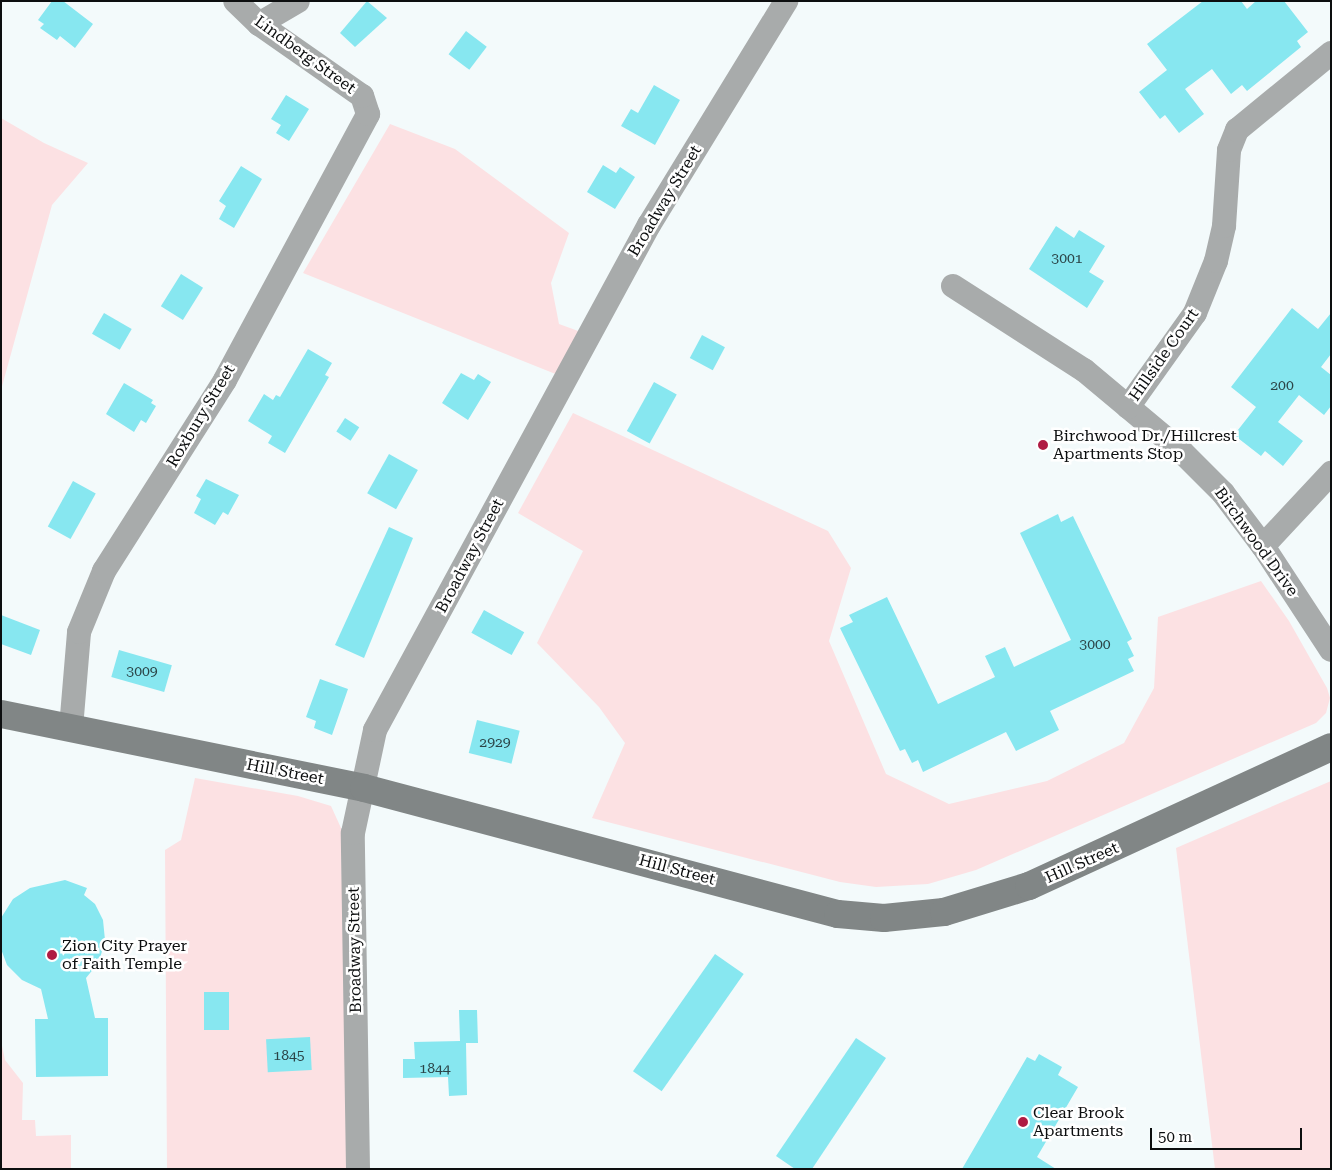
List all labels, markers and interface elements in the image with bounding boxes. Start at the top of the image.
street label: Lindberg Street [251,12,359,98]
street label: Broadway Street [624,142,706,260]
house number: 3001 [1051,250,1083,266]
street label: Hillside Court [1125,305,1203,405]
street label: Roxbury Street [163,361,239,471]
house number: 200 [1270,377,1294,393]
place label: Birchwood Dr./Hillcrest Apartments Stop [1053,426,1237,464]
marker: Birchwood Dr./Hillcrest Apartments Stop [1037,439,1049,451]
street label: Birchwood Drive [1210,484,1302,600]
street label: Broadway Street [432,496,508,616]
house number: 3000 [1079,636,1111,652]
house number: 3009 [126,663,158,679]
house number: 2929 [479,734,511,750]
street label: Hill Street [245,755,325,789]
street label: Hill Street [1042,838,1122,888]
street label: Hill Street [637,851,717,889]
street label: Broadway Street [344,887,366,1013]
place label: Zion City Prayer of Faith Temple [62,936,187,974]
marker: Zion City Prayer of Faith Temple [46,949,58,961]
house number: 1845 [273,1047,305,1063]
house number: 1844 [419,1060,451,1076]
place label: Clear Brook Apartments [1033,1103,1124,1141]
marker: Clear Brook Apartments [1017,1116,1029,1128]
scale bar [1152,1118,1304,1150]
text: 50 m [1158,1128,1192,1146]

